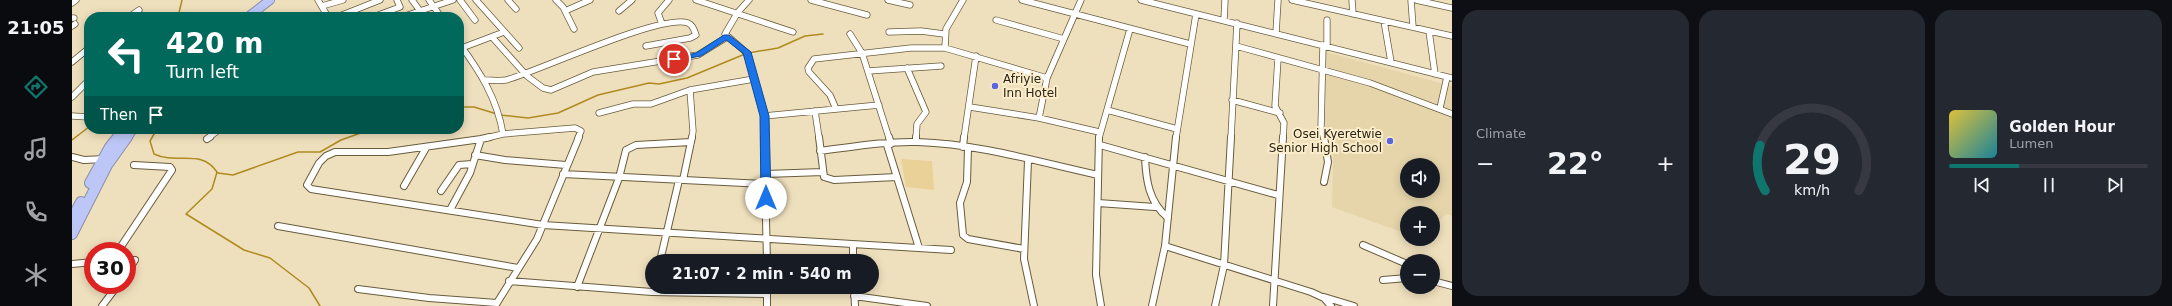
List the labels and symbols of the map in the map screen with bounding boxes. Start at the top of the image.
pin [657,42,691,76]
place label: Afriyie Inn Hotel [1003,72,1057,100]
marker: Afriyie Inn Hotel [990,81,1000,91]
place label: Osei Kyeretwie Senior High School [1269,127,1382,155]
marker: Osei Kyeretwie Senior High School [1385,136,1395,146]
position arrow [745,177,787,219]
speed limit sign: 30 [84,242,136,294]

